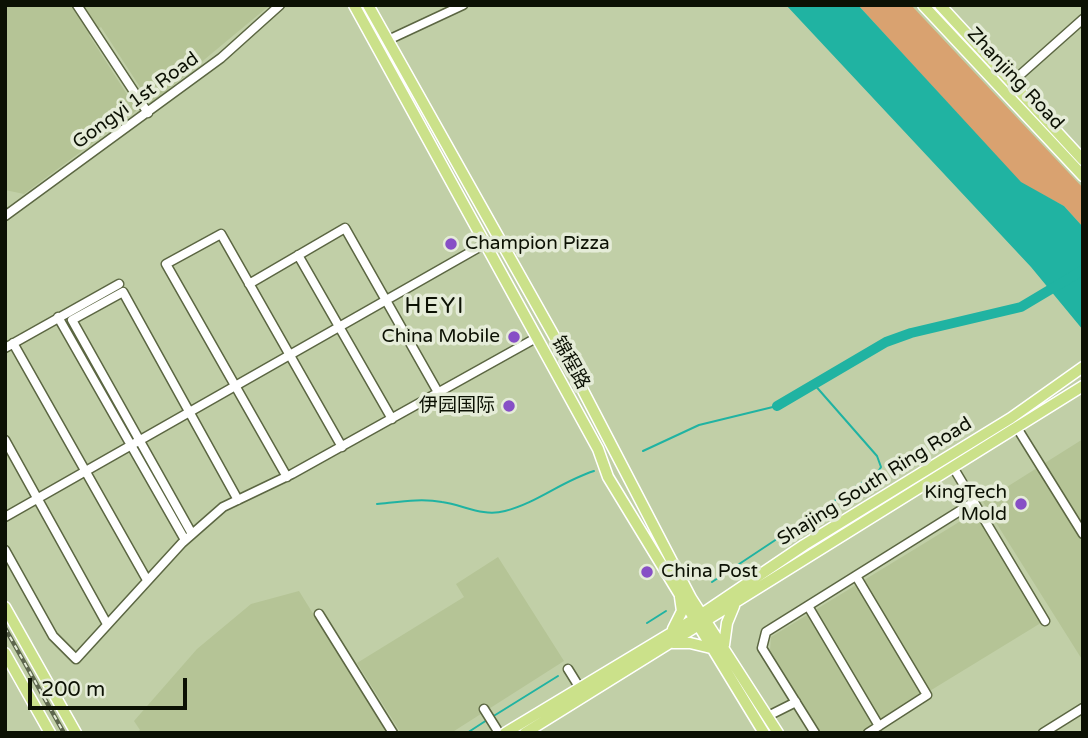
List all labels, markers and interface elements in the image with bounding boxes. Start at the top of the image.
street label: Zhanjing Road [962,23,1068,135]
street label: Gongyi 1st Road [69,48,203,154]
place label: Champion Pizza [465,233,610,255]
marker: Champion Pizza [443,236,459,252]
district label: HEYI [405,293,465,321]
place label: China Mobile [381,326,500,348]
marker: China Mobile [506,329,522,345]
street label: 锦程路 [546,333,594,393]
place label: 伊园国际 [419,395,495,417]
marker: 伊园国际 [501,398,517,414]
street label: Shajing South Ring Road [774,413,976,551]
place label: KingTech Mold [924,482,1007,526]
marker: KingTech Mold [1013,496,1029,512]
place label: China Post [661,561,758,583]
marker: China Post [639,564,655,580]
scale bar [32,664,191,708]
text: 200 m [41,677,105,702]

